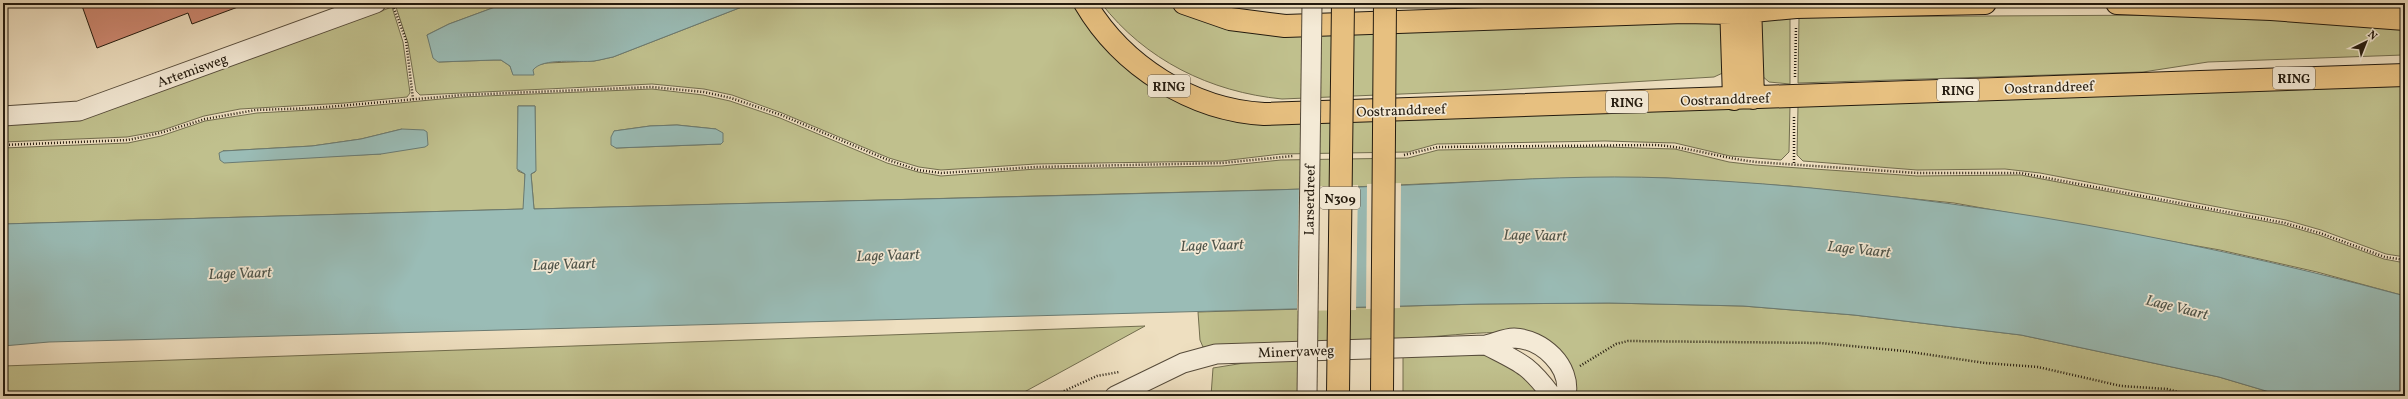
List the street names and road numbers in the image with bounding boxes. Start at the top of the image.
street label: Artemisweg [155,50,231,93]
road number: RING [2273,67,2315,89]
road number: RING [1148,75,1190,97]
street label: Oostranddreef [2004,77,2095,100]
road number: RING [1937,79,1979,101]
street label: Oostranddreef [1680,89,1771,112]
road number: RING [1606,91,1648,113]
street label: Oostranddreef [1356,100,1447,123]
street label: Larserdreef [1300,163,1321,236]
road number: N309 [1320,187,1360,209]
street label: Minervaweg [1257,342,1335,363]

